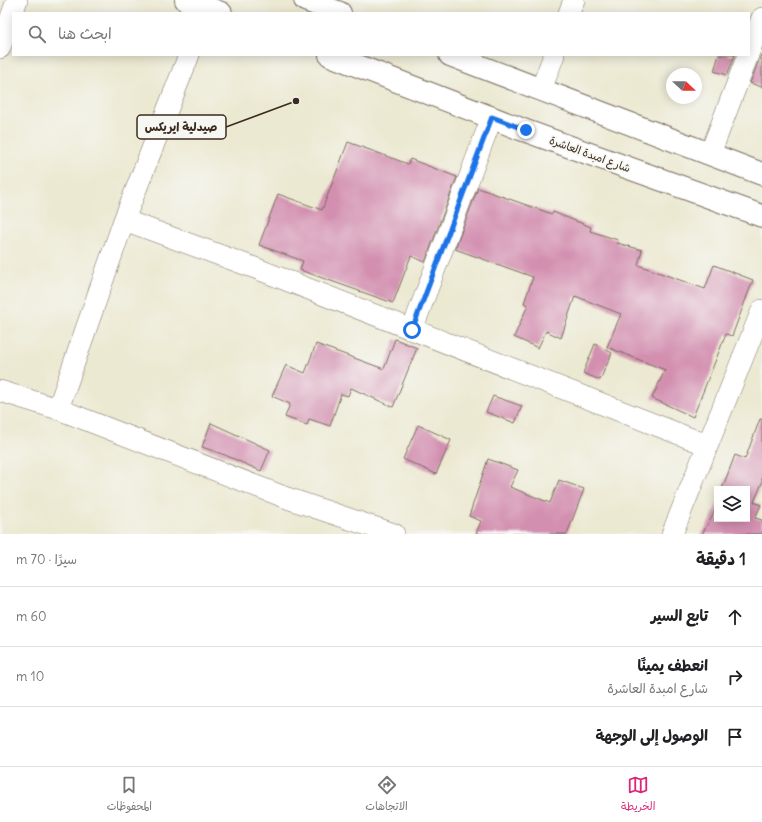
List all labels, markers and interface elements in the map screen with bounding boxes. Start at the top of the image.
search box [12,12,750,56]
icon: search [26,23,48,45]
text: ابحث هنا [58,24,112,43]
north arrow [666,68,702,104]
callout: صيدلية ايريكس [137,115,226,139]
text: صيدلية ايريكس [145,119,217,134]
route end [517,121,535,139]
street label: شارع امبدة العاشرة [547,133,632,177]
route start [403,321,421,339]
map controls [714,486,750,522]
button: layers [714,486,750,522]
text: 1 دقيقة [696,548,746,570]
text: سيرًا · 70 m [16,551,77,568]
text: تابع السير [651,606,708,625]
icon: ahead [724,606,746,628]
text: 60 m [16,608,47,625]
text: انعطف يمينًا [637,656,708,675]
icon: right [724,666,746,688]
text: 10 m [16,668,44,685]
text: شارع امبدة العاشرة [607,680,708,697]
text: الوصول إلى الوجهة [595,726,708,745]
icon: arrive [724,726,746,748]
tab: المحفوظات [107,774,152,816]
tab: الاتجاهات [365,774,408,816]
tab: الخريطة [621,774,655,816]

